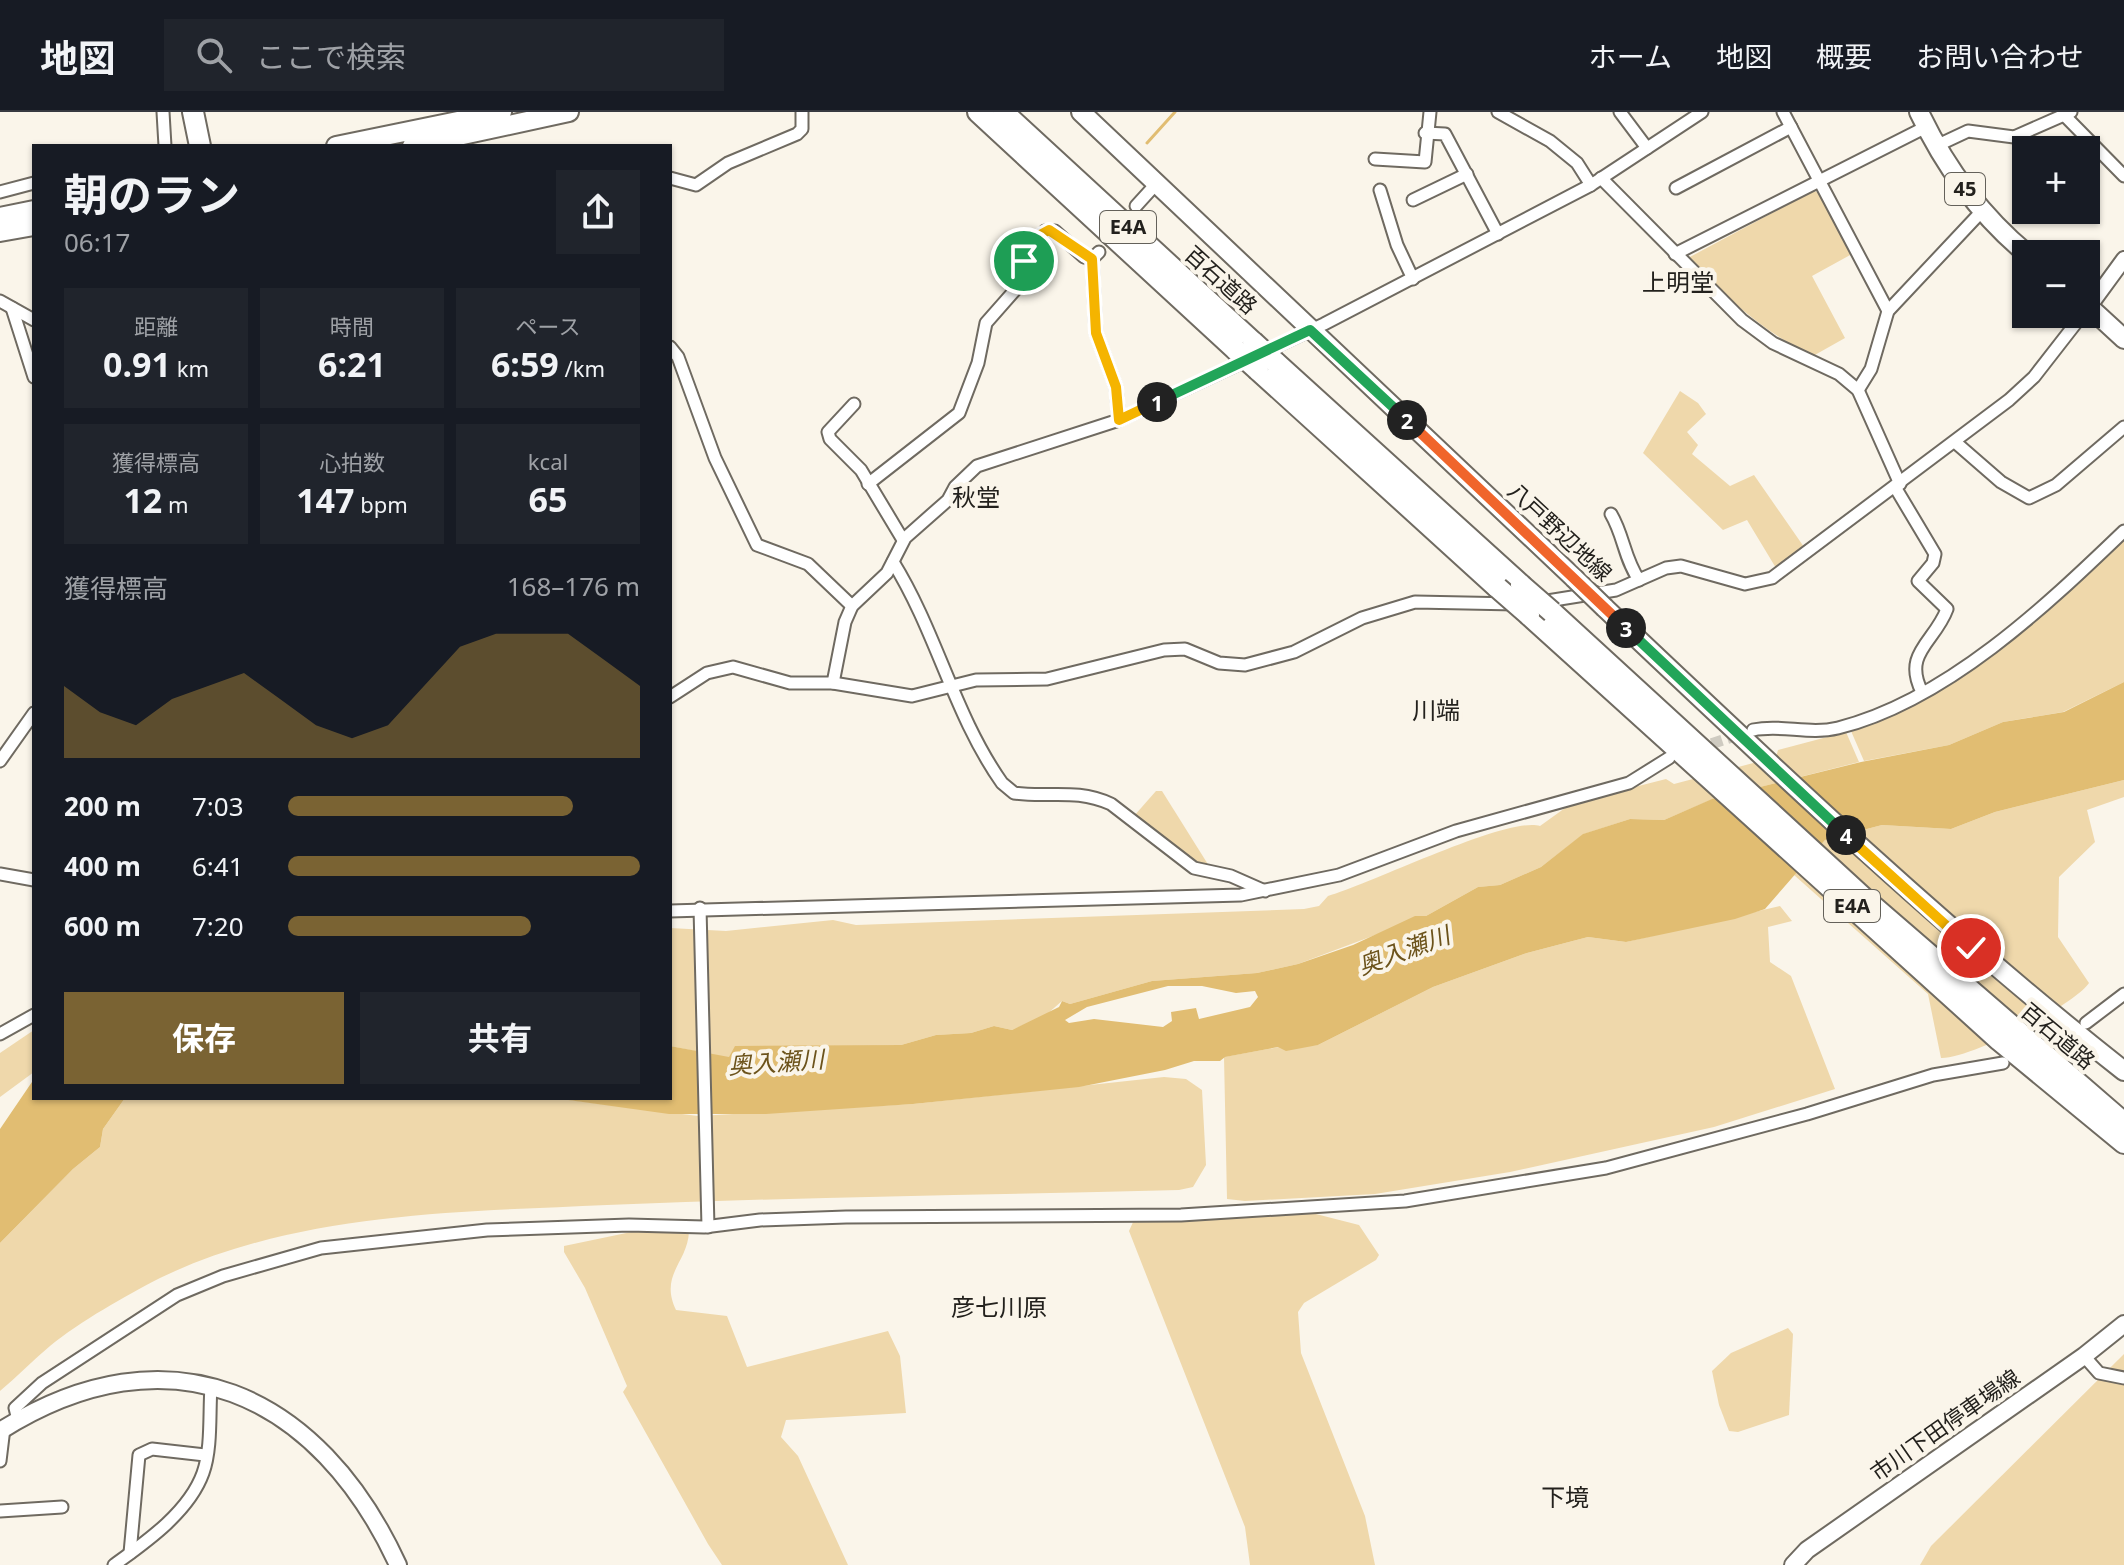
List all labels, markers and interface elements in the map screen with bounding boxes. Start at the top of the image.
search box [164,19,724,91]
text: 地図 [40,31,116,83]
icon: search [192,33,236,77]
text: ここで検索 [256,36,406,77]
text: ホーム [1589,37,1672,75]
text: 地図 [1716,37,1772,75]
text: 概要 [1816,37,1872,75]
text: お問い合わせ [1916,37,2084,75]
map controls [2012,136,2100,328]
button: + [2012,136,2100,224]
text: 朝のラン [64,164,240,224]
button: share [556,170,640,254]
road number: 45 [1945,173,1985,205]
road number: E4A [1100,211,1156,243]
text: 06:17 [64,224,130,260]
pin [990,227,1058,295]
icon: arrive [1002,239,1046,283]
street label: 百石道路 [1179,239,1264,320]
button: − [2012,240,2100,328]
district label: 上明堂 [1642,265,1714,298]
text: 距離 [134,311,178,341]
text: 時間 [330,311,374,341]
text: ペース [516,311,580,341]
text: 0.91 [103,341,171,387]
text: 6:21 [318,341,386,387]
text: 6:59 [491,341,559,387]
text: km [171,353,209,383]
text: /km [559,353,605,383]
pin: 1 [1137,382,1177,422]
text: 1 [1151,387,1163,417]
pin: 2 [1387,400,1427,440]
text: 2 [1401,405,1413,435]
text: kcal [528,446,568,476]
text: 獲得標高 [112,447,200,477]
text: 心拍数 [319,447,385,477]
street label: 八戸野辺地線 [1502,475,1619,587]
text: 65 [529,476,567,522]
text: 12 [123,477,162,523]
text: 147 [296,477,355,523]
district label: 秋堂 [952,480,1000,513]
text: m [162,489,189,519]
text: bpm [355,489,408,519]
text: 168–176 m [507,568,640,604]
text: 獲得標高 [64,570,168,606]
pin: 3 [1606,608,1646,648]
text: 3 [1620,613,1632,643]
district label: 川端 [1412,693,1460,726]
text: 200 m [64,788,141,824]
text: 7:03 [192,788,244,824]
pin: 4 [1826,815,1866,855]
text: 4 [1840,820,1852,850]
text: 400 m [64,848,141,884]
text: 6:41 [192,848,244,884]
road number: E4A [1824,890,1880,922]
text: 600 m [64,908,141,944]
text: 7:20 [192,908,244,944]
pin [1937,914,2005,982]
water label: 奥入瀬川 [1353,917,1457,982]
icon: check [1949,926,1993,970]
button: 保存 [64,992,344,1084]
button: 共有 [360,992,640,1084]
street label: 百石道路 [2015,995,2102,1075]
water label: 奥入瀬川 [727,1041,828,1081]
district label: 彦七川原 [951,1290,1047,1323]
street label: 市川下田停車場線 [1864,1361,2025,1487]
district label: 下境 [1541,1480,1589,1513]

